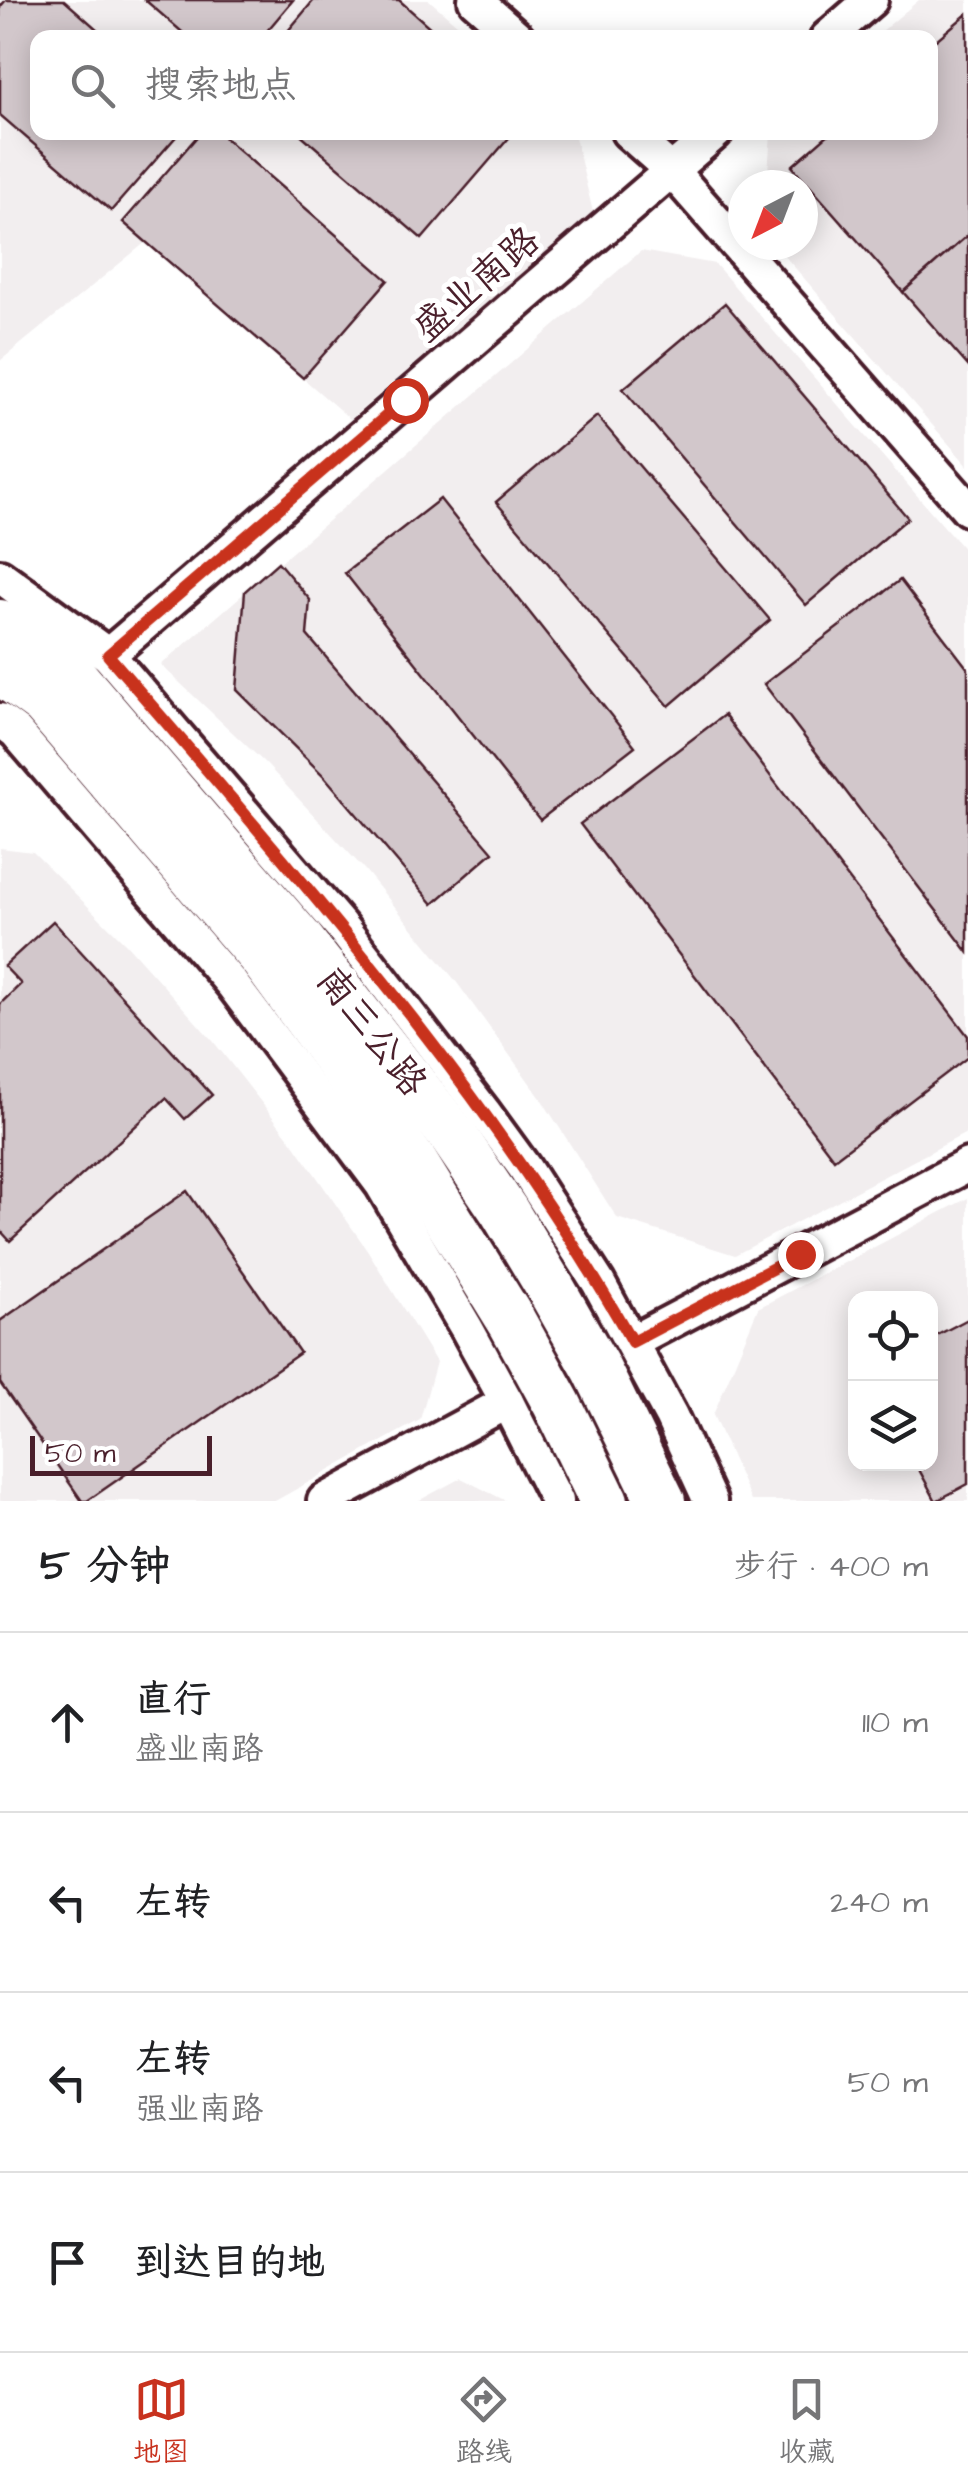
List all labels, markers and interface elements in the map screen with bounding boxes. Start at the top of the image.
search box [30,30,938,140]
icon: search [65,58,120,113]
text: 搜索地点 [145,60,297,112]
north arrow [728,170,818,260]
street label: 盛业南路 [403,216,551,354]
route start [383,378,429,424]
street label: 南三公路 [304,956,438,1108]
route end [778,1232,824,1278]
map controls [848,1291,938,1471]
button: locate [848,1291,938,1381]
button: layers [848,1381,938,1471]
scale bar [30,1431,212,1476]
text: 50 m [45,1434,116,1473]
text: 5 分钟 [40,1538,171,1596]
text: 步行 · 400 m [734,1544,928,1589]
text: 直行 [135,1674,211,1726]
icon: ahead [40,1695,95,1750]
text: 110 m [862,1700,928,1745]
text: 盛业南路 [135,1727,263,1772]
icon: left [40,1875,95,1930]
text: 左转 [135,1877,211,1929]
text: 240 m [830,1880,928,1925]
text: 左转 [135,2034,211,2086]
icon: left [40,2055,95,2110]
text: 50 m [847,2060,928,2105]
text: 强业南路 [135,2087,263,2132]
icon: arrive [40,2235,95,2290]
text: 到达目的地 [135,2237,325,2289]
tab: 地图 [133,2372,189,2472]
tab: 路线 [456,2372,512,2472]
tab: 收藏 [779,2372,835,2472]

